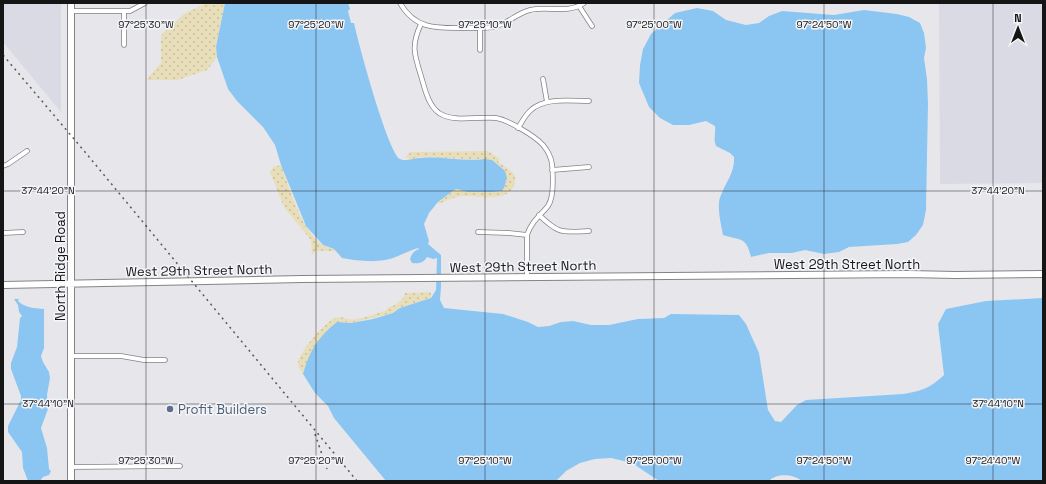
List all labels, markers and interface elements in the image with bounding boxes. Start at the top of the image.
north arrow [998,8,1038,48]
text: N [1014,11,1022,25]
text: 97°25'30"W [118,18,174,31]
text: 97°25'20"W [288,18,344,31]
text: 97°25'10"W [458,18,512,31]
text: 97°25'00"W [626,18,682,31]
text: 97°24'50"W [797,18,852,31]
text: 37°44'20"N [21,184,75,197]
text: 37°44'20"N [971,184,1025,197]
street label: North Ridge Road [52,211,69,321]
street label: West 29th Street North [774,256,920,273]
street label: West 29th Street North [450,257,596,276]
street label: West 29th Street North [126,261,272,280]
text: 37°44'10"N [22,397,74,410]
text: 37°44'10"N [972,397,1024,410]
place label: Profit Builders [178,401,267,418]
marker: Profit Builders [165,404,175,414]
text: 97°25'30"W [118,454,174,467]
text: 97°25'20"W [288,454,344,467]
text: 97°25'10"W [458,454,512,467]
text: 97°25'00"W [626,454,682,467]
text: 97°24'50"W [797,454,852,467]
text: 97°24'40"W [966,454,1021,467]

